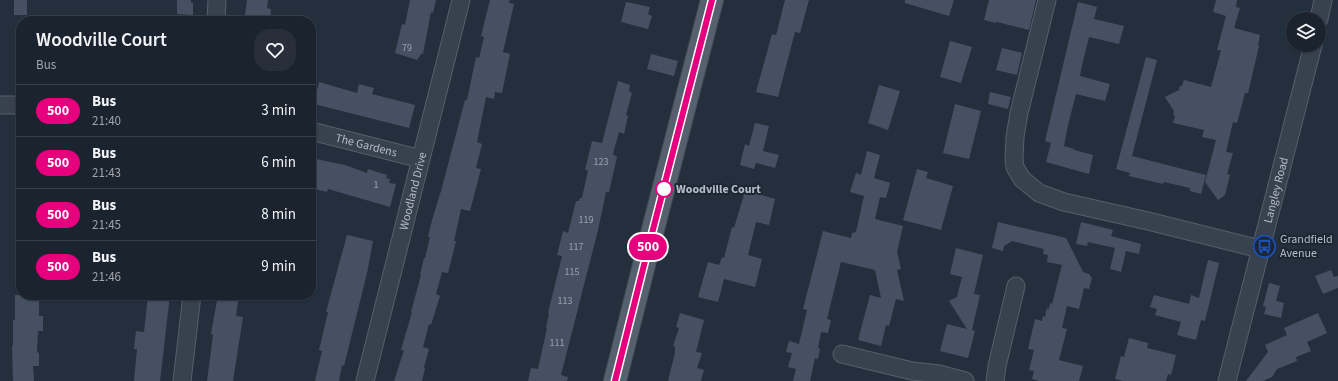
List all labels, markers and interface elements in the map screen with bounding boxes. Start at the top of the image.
map controls [1286,12,1326,52]
button: layers [1286,12,1326,52]
text: Woodville Court [36,27,167,54]
button: heart [254,29,296,71]
house number: 79 [402,41,412,55]
text: Bus [36,56,56,74]
text: Bus [92,91,116,112]
text: 3 min [261,100,296,121]
text: 500 [47,101,69,121]
text: 21:40 [92,112,121,130]
street label: The Gardens [334,129,399,161]
text: Bus [92,143,116,164]
street label: Woodland Drive [395,150,431,232]
text: 6 min [261,152,296,173]
text: 500 [47,153,69,173]
house number: 123 [594,155,608,169]
street label: Langley Road [1259,155,1292,225]
text: 21:43 [92,164,121,182]
house number: 1 [374,178,379,192]
marker: Woodville Court [655,180,673,198]
place label: Woodville Court [676,181,761,198]
text: Bus [92,195,116,216]
text: 8 min [261,204,296,225]
text: 500 [47,205,69,225]
house number: 119 [579,213,593,227]
text: 21:45 [92,216,121,234]
place label: Grandfield Avenue [1280,231,1333,262]
bus stop icon: Grandfield Avenue [1251,233,1277,259]
line badge: 500 [625,234,671,260]
text: 500 [637,237,659,257]
house number: 117 [569,240,583,254]
text: Bus [92,247,116,268]
text: 9 min [261,256,296,277]
text: 500 [47,257,69,277]
house number: 115 [565,265,579,279]
text: 21:46 [92,268,121,286]
house number: 113 [558,294,572,308]
house number: 111 [550,336,564,350]

